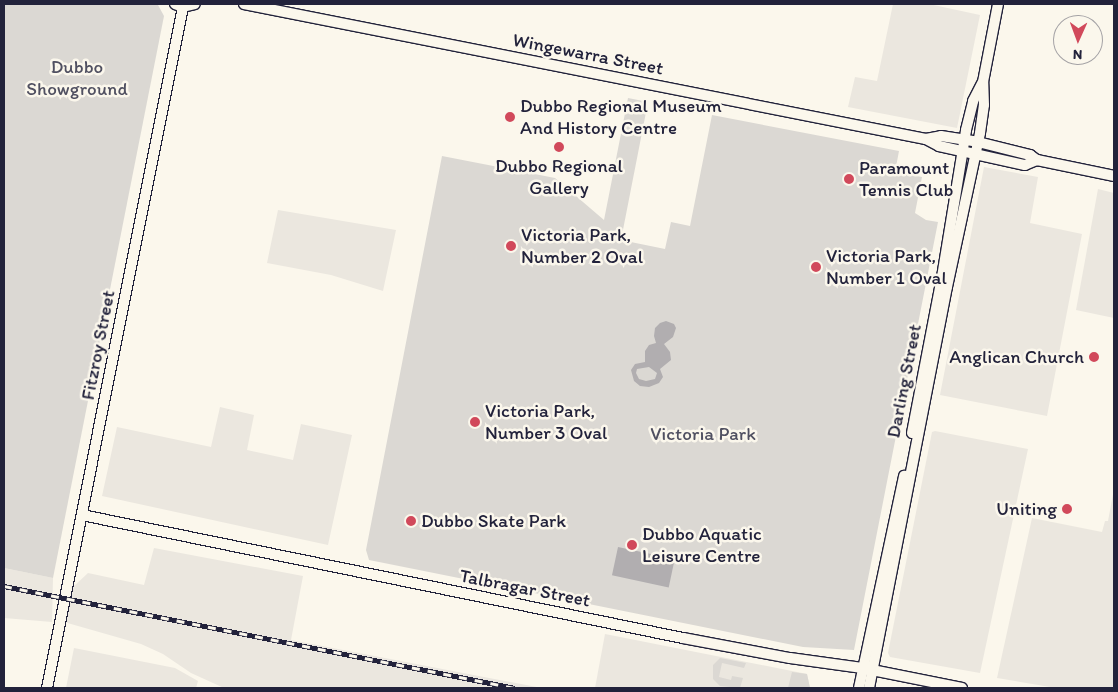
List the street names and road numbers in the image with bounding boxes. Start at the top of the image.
street label: Wingewarra Street [511,28,665,80]
street label: Fitzroy Street [76,288,120,402]
street label: Darling Street [882,322,926,440]
street label: Talbragar Street [458,564,592,612]

